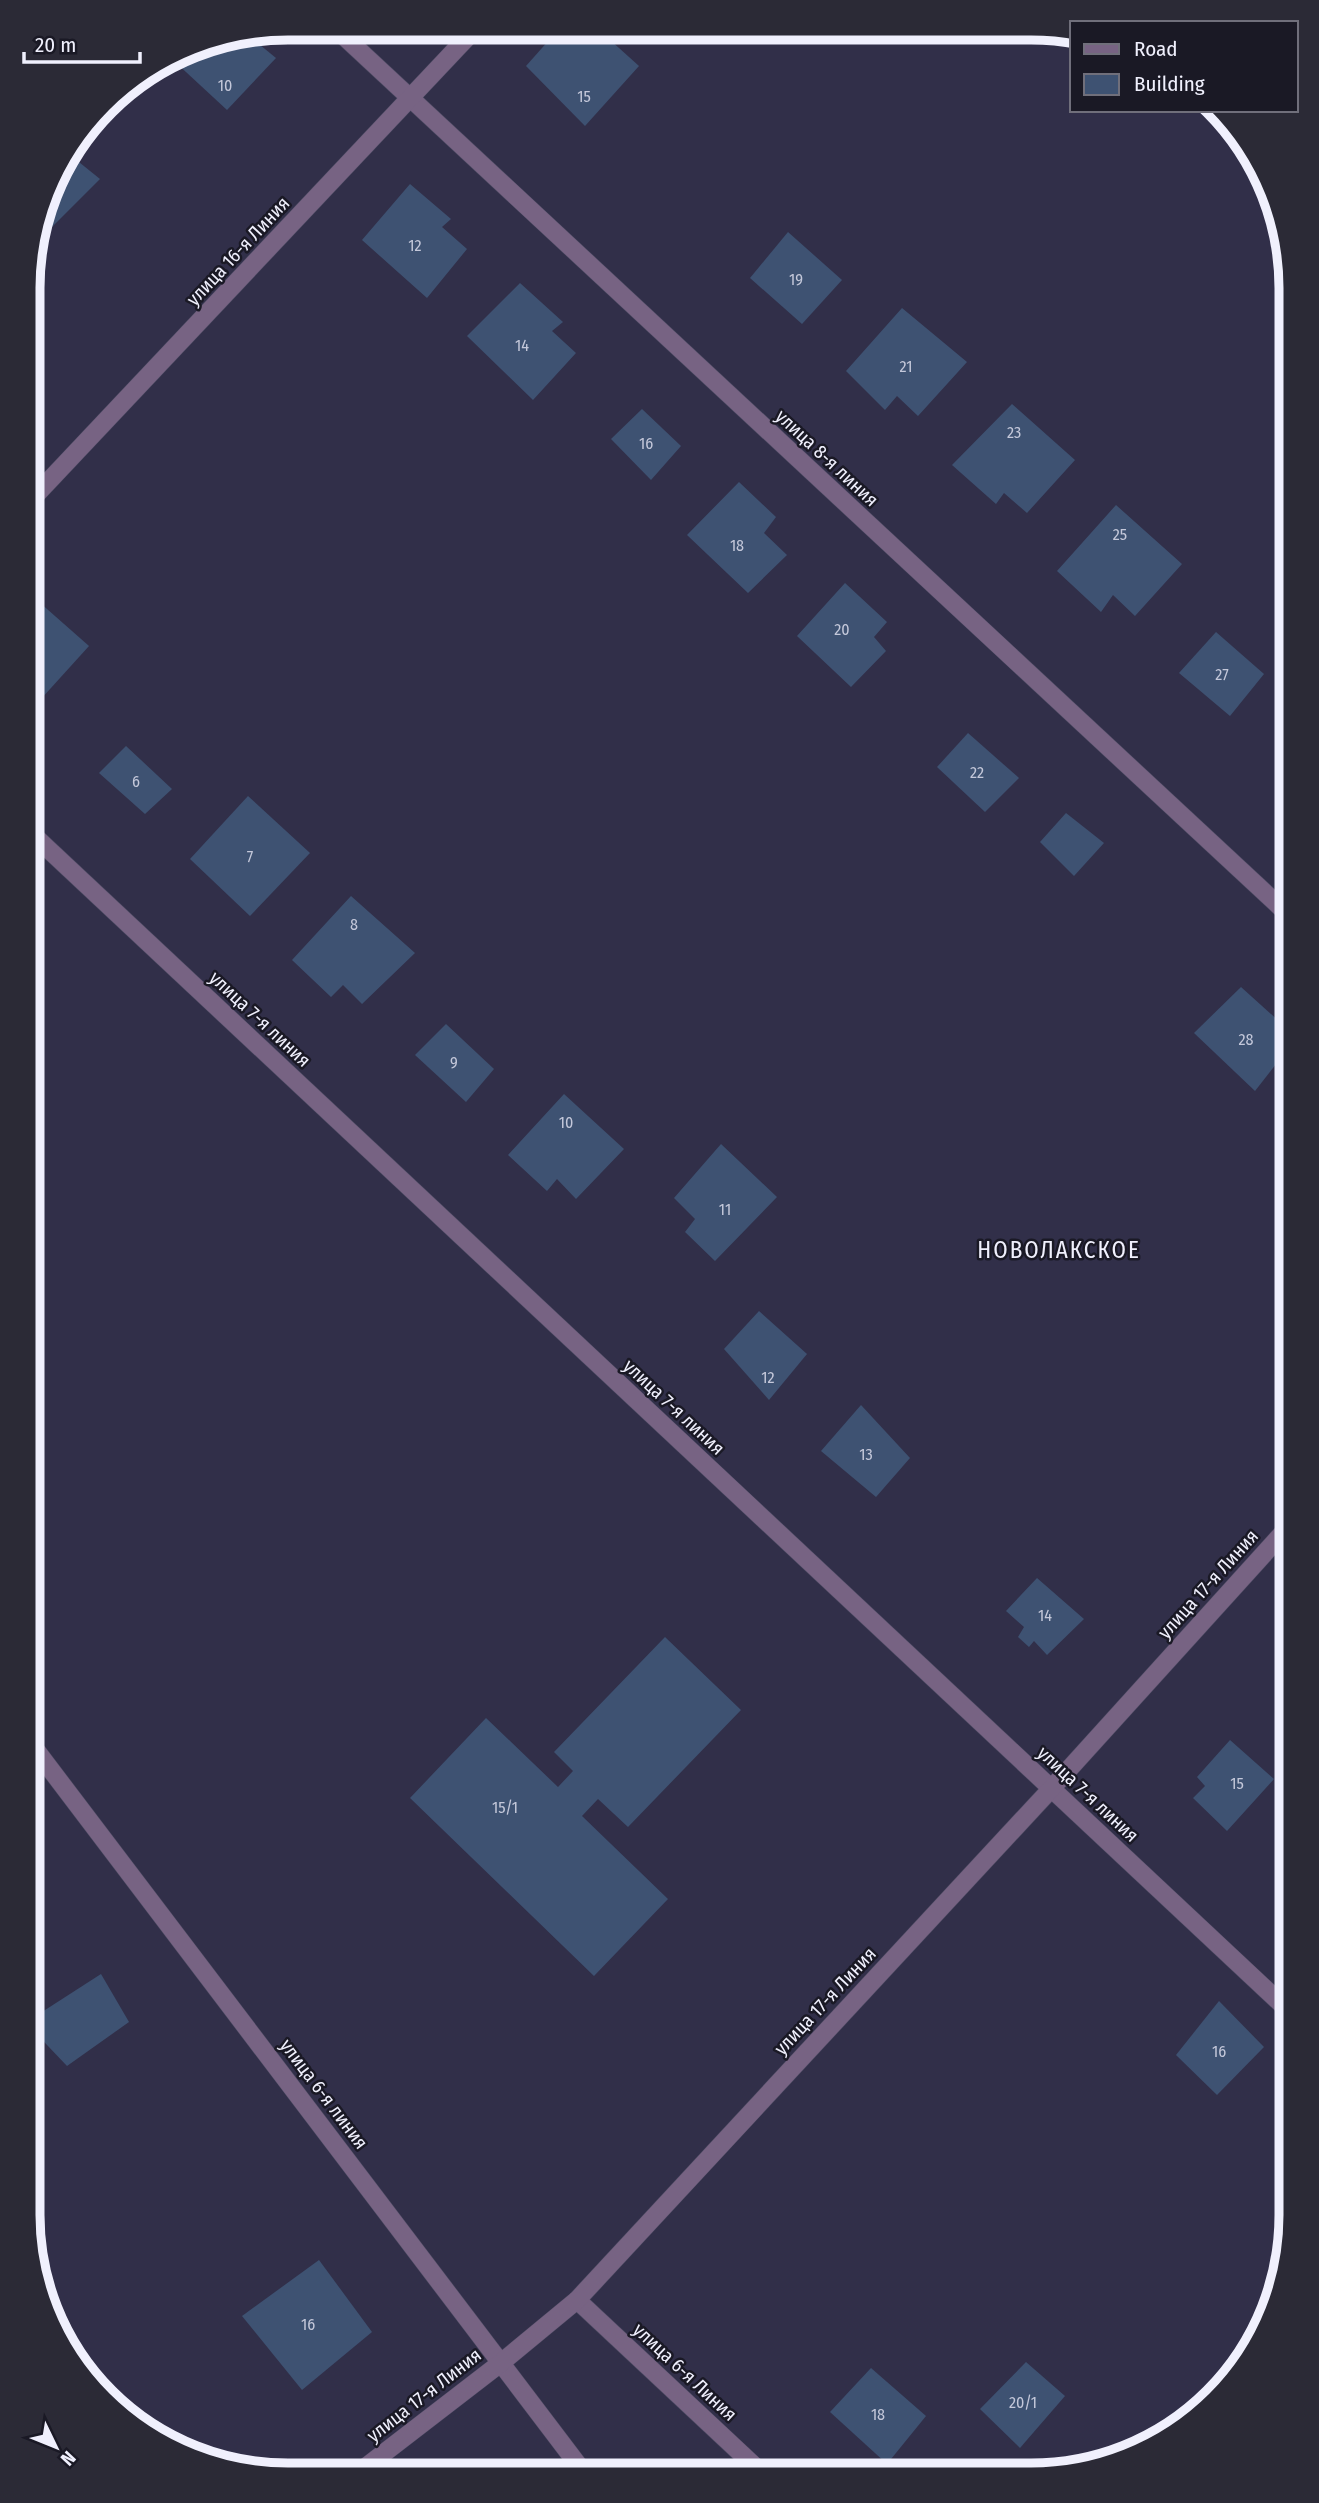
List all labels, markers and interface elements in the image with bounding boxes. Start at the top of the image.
scale bar [24,21,140,65]
legend [1070,21,1298,112]
text: 20 m [35,32,76,58]
text: Road [1134,36,1178,62]
text: Building [1134,71,1205,97]
house number: 10 [218,76,232,95]
house number: 15 [577,87,591,106]
street label: улица 16-я Линия [182,192,294,310]
house number: 12 [408,236,422,255]
house number: 19 [789,270,803,289]
house number: 14 [515,336,529,355]
house number: 21 [900,357,912,376]
street label: улица 8-я линия [771,405,883,511]
house number: 23 [1007,423,1021,442]
house number: 16 [639,434,653,453]
house number: 25 [1113,525,1127,544]
house number: 18 [730,536,744,555]
house number: 20 [834,620,850,639]
house number: 27 [1215,665,1229,684]
house number: 22 [970,763,984,782]
house number: 6 [132,772,140,791]
house number: 7 [247,847,254,866]
house number: 8 [350,915,358,934]
street label: улица 7-я линия [205,966,315,1072]
house number: 28 [1238,1030,1254,1049]
house number: 9 [450,1053,458,1072]
house number: 10 [559,1113,573,1132]
house number: 11 [719,1200,731,1219]
district label: НОВОЛАКСКОЕ [977,1236,1141,1264]
street label: улица 7-я линия [619,1354,729,1460]
house number: 12 [761,1368,775,1387]
house number: 13 [859,1445,873,1464]
street label: улица 17-я Линия [1153,1525,1263,1643]
house number: 14 [1038,1606,1052,1625]
street label: улица 7-я линия [1033,1741,1143,1847]
house number: 15 [1230,1774,1244,1793]
house number: 15/1 [492,1798,518,1817]
street label: улица 17-я Линия [769,1942,881,2060]
street label: улица 6-я линия [275,2034,373,2154]
house number: 16 [1212,2042,1226,2061]
house number: 16 [301,2315,315,2334]
street label: улица 6-я Линия [628,2318,742,2426]
street label: улица 17-я Линия [362,2343,486,2447]
house number: 20/1 [1009,2393,1037,2412]
house number: 18 [871,2405,885,2424]
north arrow [21,2412,91,2482]
text: N [56,2446,80,2470]

